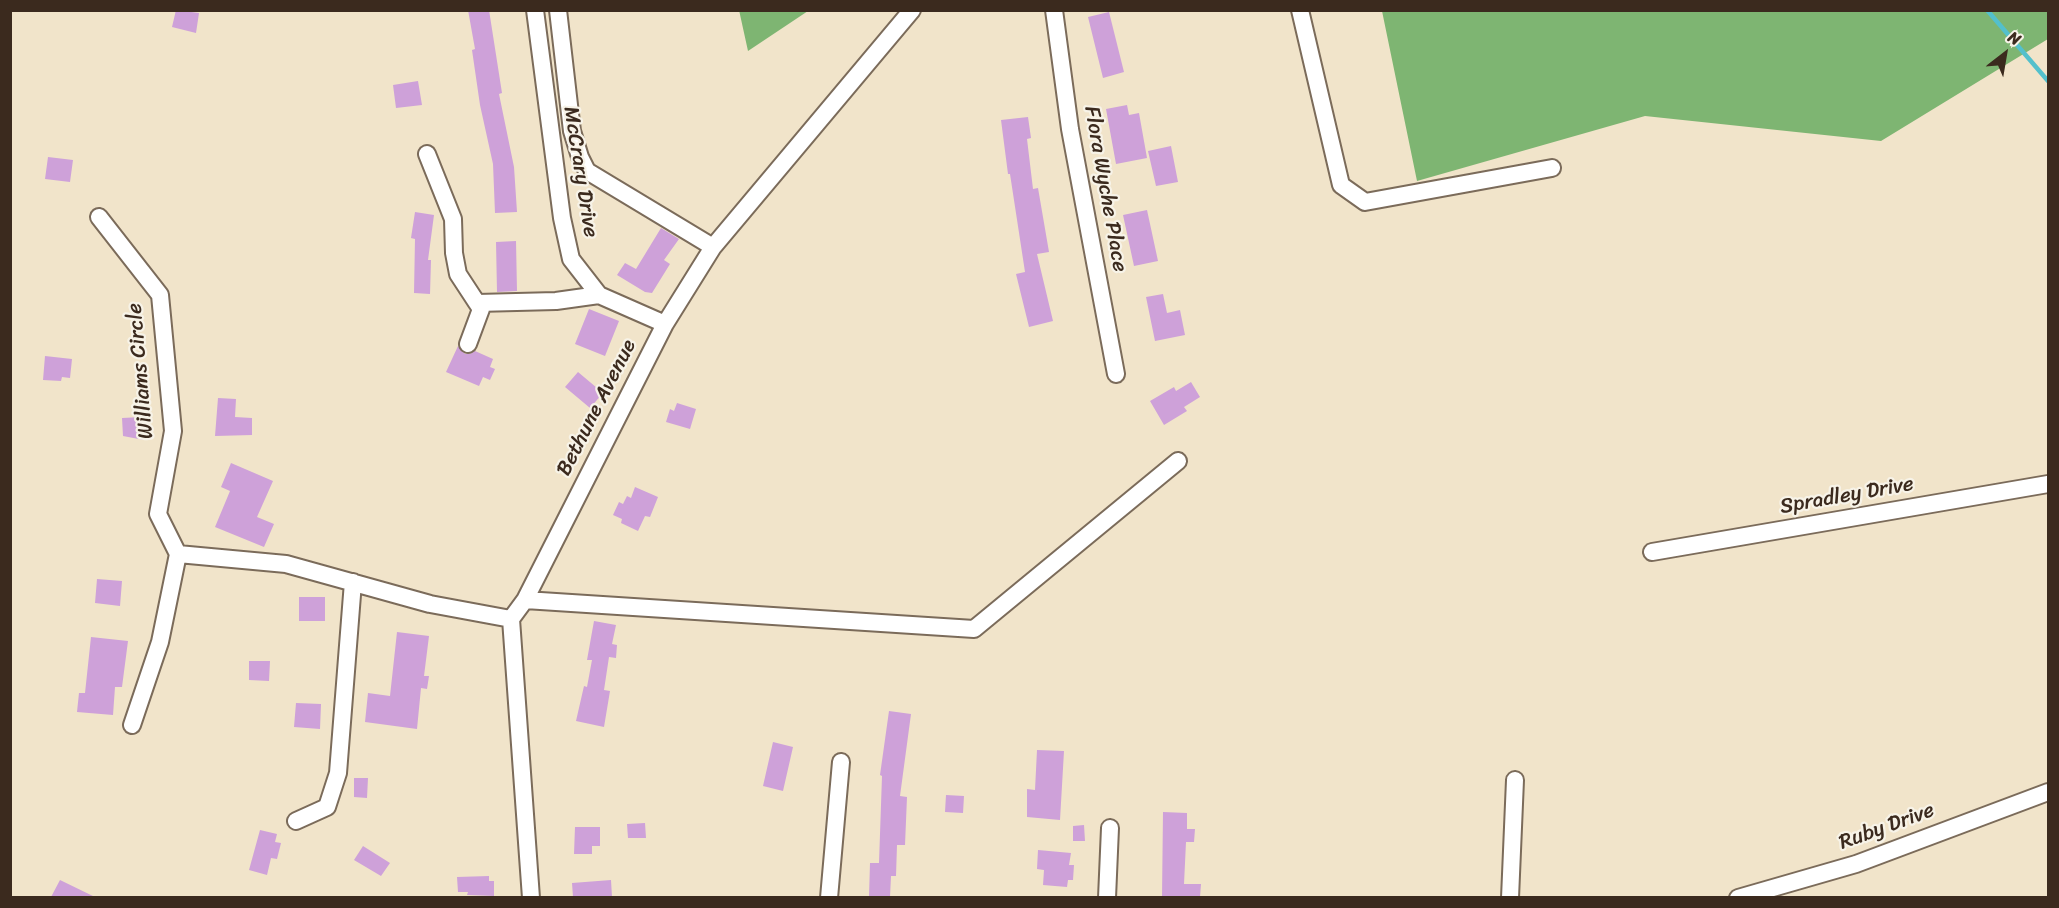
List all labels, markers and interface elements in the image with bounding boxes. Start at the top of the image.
text: N [2002,23,2027,53]
north arrow [1975,24,2035,84]
street label: Flora Wyche Place [1078,104,1132,274]
street label: McCrary Drive [557,105,603,239]
street label: Williams Circle [123,302,159,440]
street label: Bethune Avenue [552,336,642,480]
street label: Spradley Drive [1778,472,1916,520]
street label: Ruby Drive [1836,798,1938,856]

